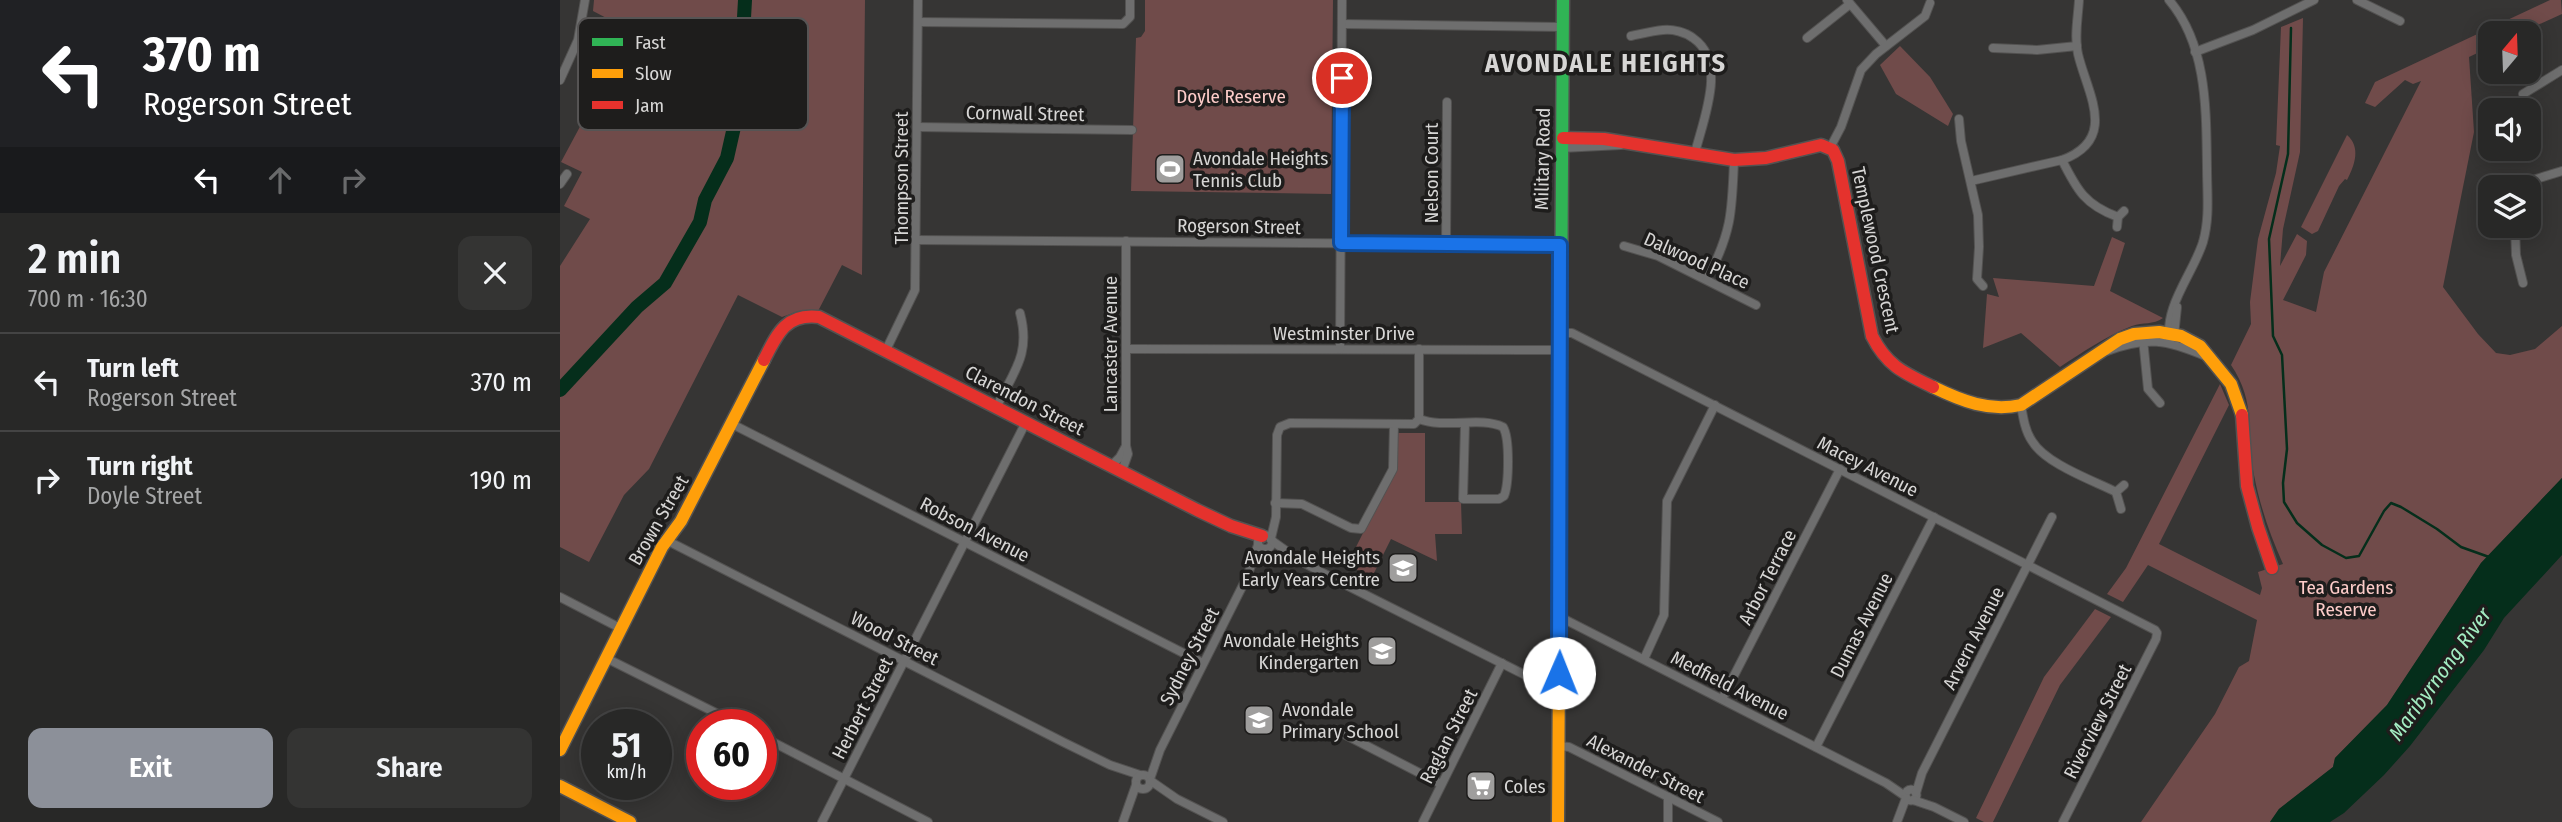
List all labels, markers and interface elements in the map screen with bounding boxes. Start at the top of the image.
legend [578,18,808,130]
north arrow [2478,21,2541,84]
map controls [2478,21,2541,238]
text: 370 m [143,25,261,84]
icon: left [28,28,119,119]
text: Fast [635,31,666,54]
pin [1312,48,1372,108]
district label: AVONDALE HEIGHTS [1484,48,1727,79]
icon: arrive [1323,59,1361,97]
text: Slow [635,62,672,85]
text: Rogerson Street [143,85,351,123]
park label: Doyle Reserve [1176,85,1286,108]
text: Jam [635,94,664,117]
button: sound [2478,98,2541,161]
street label: Cornwall Street [966,101,1085,126]
street label: Military Road [1530,108,1555,210]
street label: Thompson Street [890,111,913,244]
street label: Nelson Court [1420,122,1443,223]
place label: Avondale Heights Tennis Club [1193,147,1328,192]
sports icon: Avondale Heights Tennis Club [1153,152,1187,186]
icon: left [188,161,226,199]
icon: ahead [261,161,299,199]
icon: right [334,161,372,199]
street label: Templewood Crescent [1847,165,1905,336]
button: layers [2478,175,2541,238]
street label: Rogerson Street [1177,214,1302,239]
street label: Dalwood Place [1640,227,1753,294]
text: 2 min [28,234,121,284]
button: close [458,236,532,310]
street label: Lancaster Avenue [1099,276,1122,412]
text: 700 m · 16:30 [28,285,148,313]
street label: Westminster Drive [1273,322,1415,345]
text: Turn left [87,353,179,384]
street label: Clarendon Street [961,361,1089,441]
icon: left [28,363,66,401]
text: 370 m [471,367,532,398]
text: Rogerson Street [87,384,237,412]
street label: Macey Avenue [1814,431,1922,502]
text: Turn right [87,451,193,482]
icon: right [28,461,66,499]
text: 190 m [470,465,532,496]
street label: Brown Street [623,470,694,569]
text: Doyle Street [87,482,202,510]
street label: Robson Avenue [916,492,1033,567]
street label: Arbor Terrace [1734,526,1801,629]
place label: Avondale Heights Early Years Centre [1241,546,1380,591]
school or university icon: Avondale Heights Early Years Centre [1386,551,1420,585]
street label: Dumas Avenue [1825,569,1898,681]
park label: Tea Gardens Reserve [2299,576,2393,621]
street label: Arvern Avenue [1938,583,2009,694]
water label: Maribyrnong River [2383,602,2497,745]
street label: Sydney Street [1155,603,1224,709]
street label: Wood Street [847,607,943,671]
place label: Avondale Heights Kindergarten [1224,629,1359,674]
school or university icon: Avondale Heights Kindergarten [1365,634,1399,668]
position arrow [1522,636,1596,710]
street label: Medfield Avenue [1667,646,1792,725]
street label: Herbert Street [827,653,898,763]
street label: Riverview Street [2059,659,2137,782]
street label: Raglan Street [1415,684,1483,788]
place label: Avondale Primary School [1282,698,1399,743]
school or university icon: Avondale Primary School [1242,703,1276,737]
speed limit sign: 60 [686,709,777,800]
text: 51 [611,724,642,766]
button: Exit [28,728,273,808]
button: Share [287,728,532,808]
street label: Alexander Street [1583,729,1709,808]
text: km/h [606,761,647,783]
supermarket icon: Coles [1464,769,1498,803]
place label: Coles [1504,775,1546,798]

